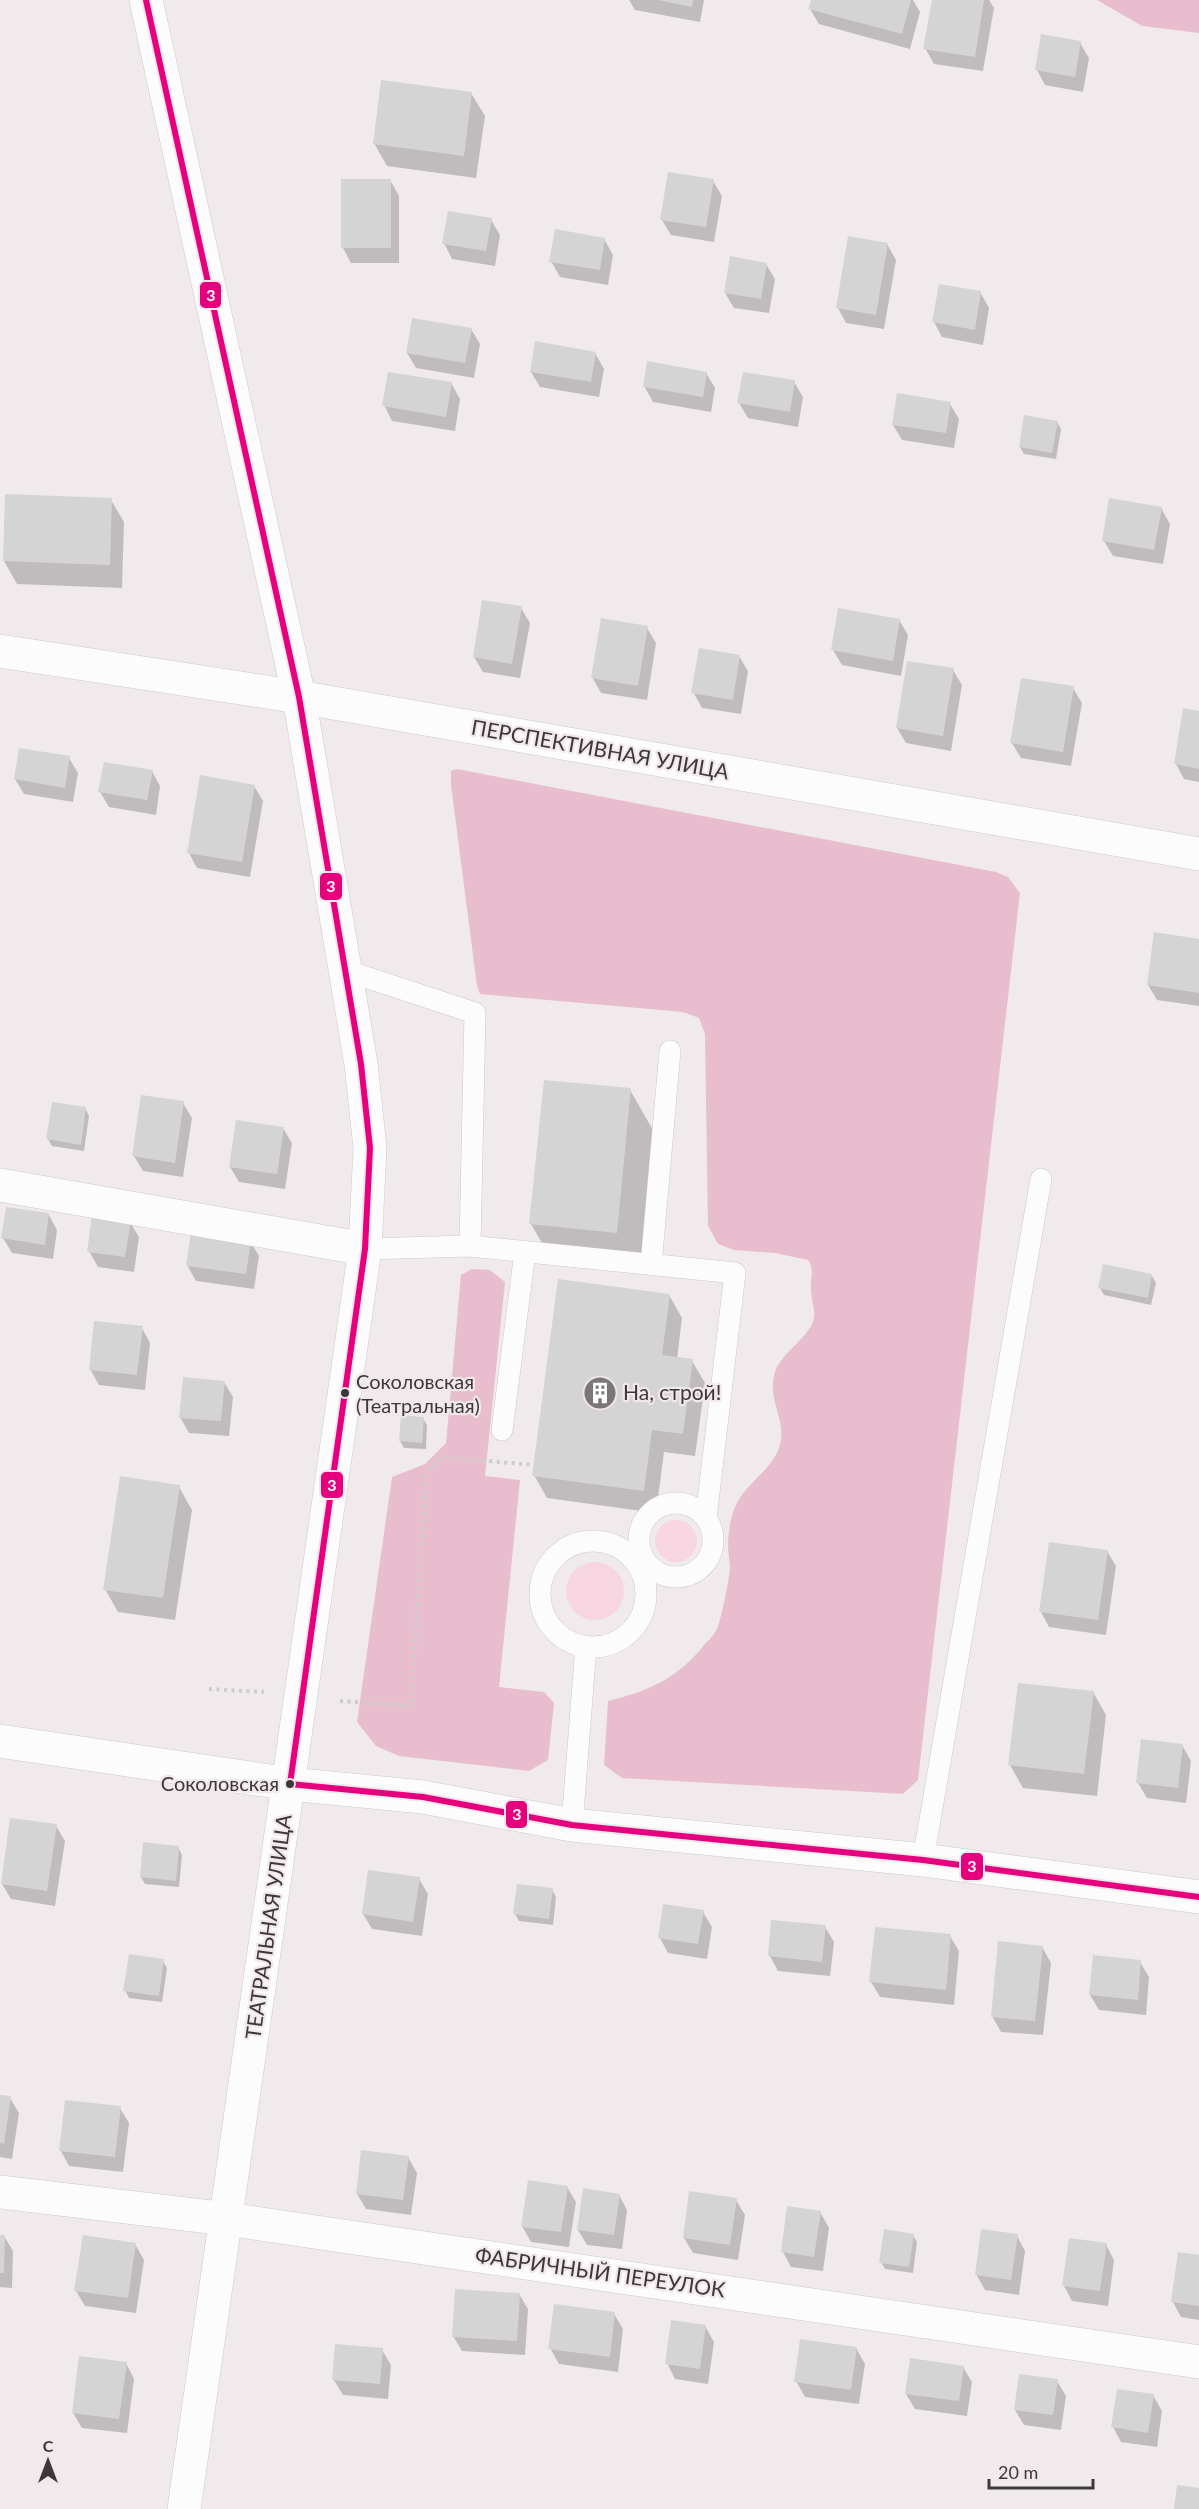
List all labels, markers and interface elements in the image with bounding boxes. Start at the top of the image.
line badge: 3 [199,281,222,309]
text: 3 [206,285,216,304]
street label: ПЕРСПЕКТИВНАЯ УЛИЦА [469,714,732,784]
line badge: 3 [319,872,343,901]
text: 3 [326,876,336,895]
place label: Соколовская (Театральная) [356,1369,480,1417]
building icon: На, строй! [582,1375,618,1411]
place label: На, строй! [623,1379,721,1404]
marker: Соколовская (Театральная) [339,1387,351,1399]
line badge: 3 [320,1471,344,1499]
text: 3 [327,1475,337,1494]
place label: Соколовская [161,1771,279,1795]
marker: Соколовская [284,1778,296,1790]
line badge: 3 [505,1800,528,1829]
text: 3 [512,1804,522,1823]
street label: ТЕАТРАЛЬНАЯ УЛИЦА [239,1812,296,2041]
line badge: 3 [960,1852,984,1881]
text: 3 [967,1856,977,1875]
street label: ФАБРИЧНЫЙ ПЕРЕУЛОК [474,2242,727,2301]
north arrow [18,2431,78,2491]
text: С [43,2436,54,2455]
scale bar [989,2452,1092,2490]
text: 20 m [998,2461,1038,2483]

